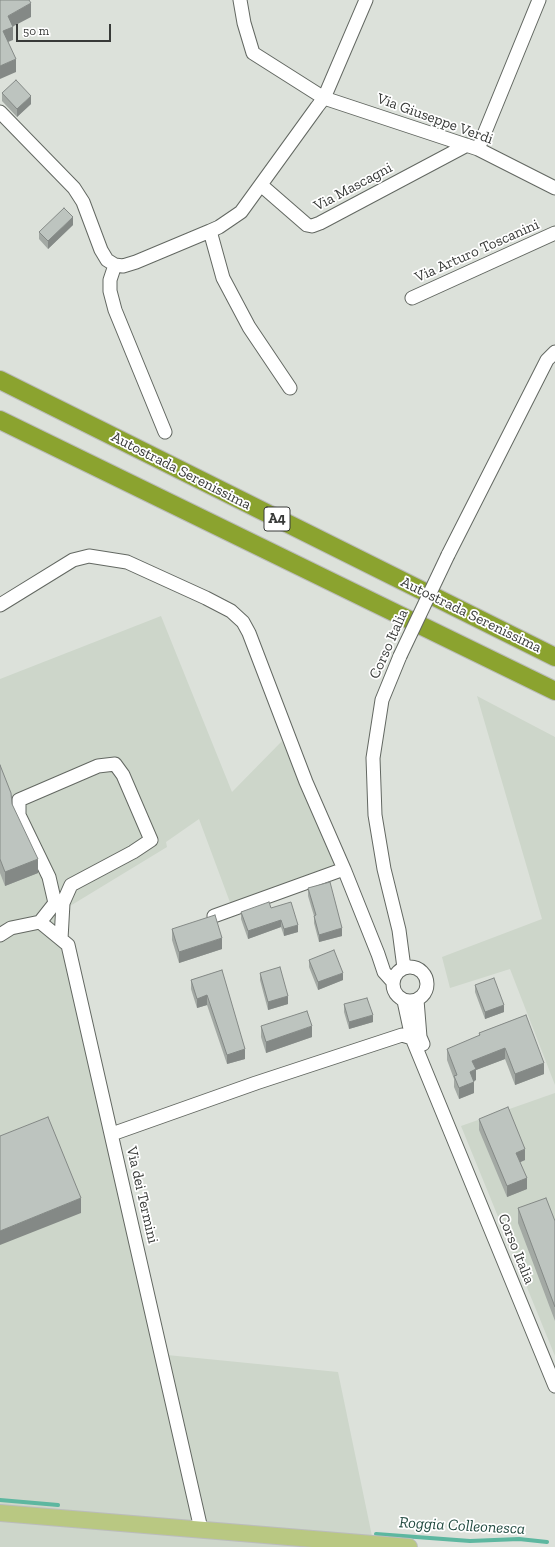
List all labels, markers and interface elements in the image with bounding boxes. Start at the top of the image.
scale bar [18,16,113,42]
text: 50 m [23,24,49,38]
street label: Via Giuseppe Verdi [374,90,496,148]
street label: Via Mascagni [311,159,395,215]
street label: Via Arturo Toscanini [412,216,542,286]
street label: Autostrada Serenissima [108,428,254,514]
road number: A4 [264,507,290,531]
street label: Autostrada Serenissima [398,573,544,657]
street label: Corso Italia [366,606,412,682]
street label: Via dei Termini [122,1145,162,1245]
street label: Corso Italia [494,1211,538,1287]
water label: Roggia Colleonesca [398,1513,526,1539]

